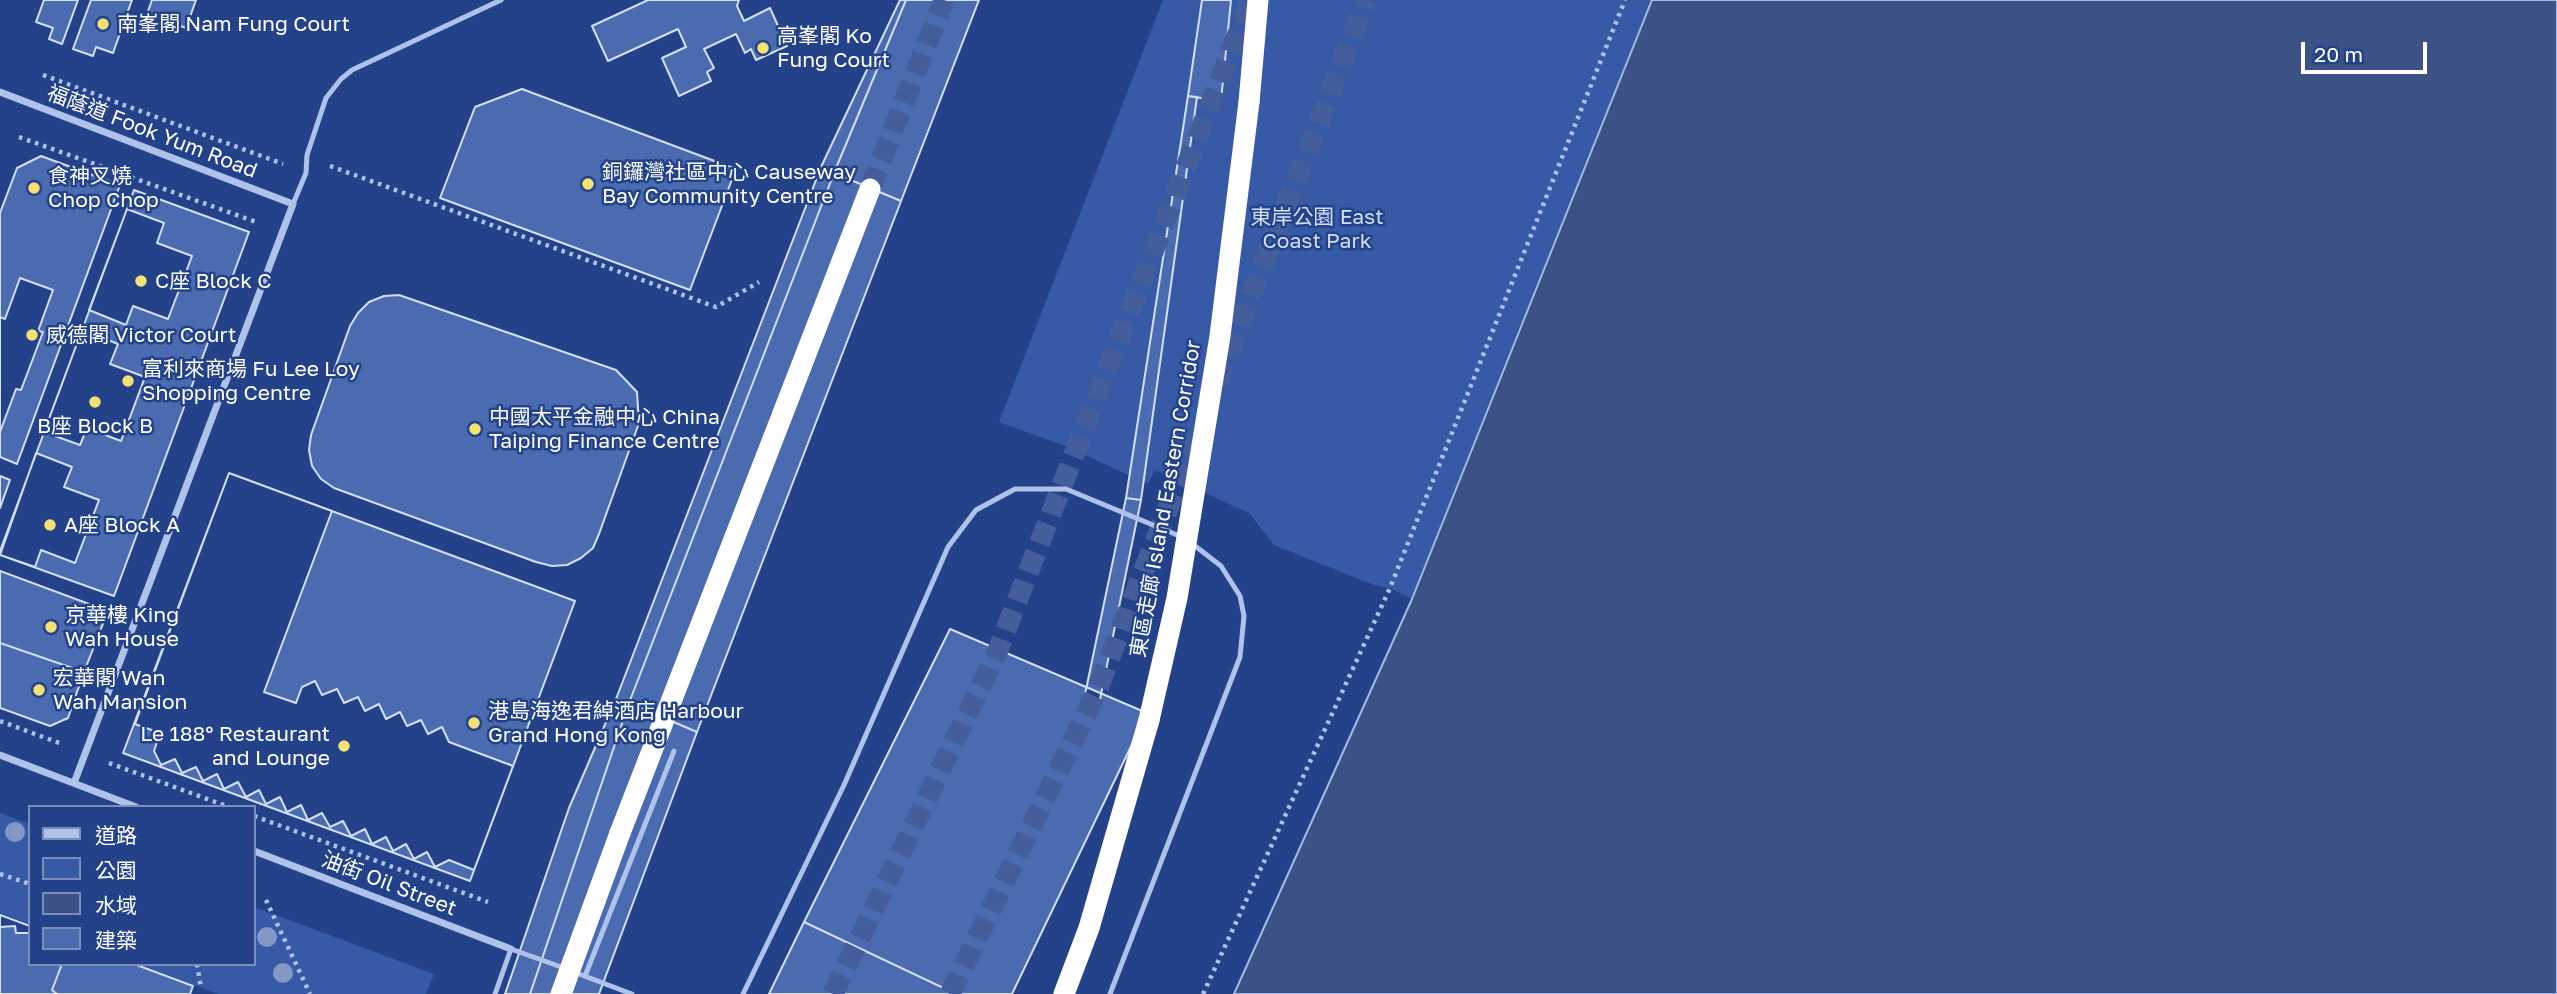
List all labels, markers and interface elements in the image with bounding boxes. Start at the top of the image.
place label: 南峯閣 Nam Fung Court [117,11,350,37]
marker: 南峯閣 Nam Fung Court [95,16,111,32]
place label: 高峯閣 Ko Fung Court [777,23,890,73]
scale bar [2305,28,2431,72]
marker: 高峯閣 Ko Fung Court [755,40,771,56]
text: 20 m [2314,41,2363,67]
street label: 福蔭道 Fook Yum Road [43,80,261,184]
place label: 銅鑼灣社區中心 Causeway Bay Community Centre [602,159,856,209]
place label: 食神叉燒 Chop Chop [48,163,159,213]
marker: 銅鑼灣社區中心 Causeway Bay Community Centre [580,176,596,192]
marker: 食神叉燒 Chop Chop [26,180,42,196]
park label: 東岸公園 East Coast Park [1250,204,1384,254]
place label: C座 Block C [155,268,272,294]
marker: C座 Block C [133,273,149,289]
place label: 威德閣 Victor Court [46,322,236,348]
marker: 威德閣 Victor Court [24,327,40,343]
street label: 東區走廊 Island Eastern Corridor [1126,338,1206,660]
place label: 富利來商場 Fu Lee Loy Shopping Centre [142,356,360,406]
marker: 富利來商場 Fu Lee Loy Shopping Centre [120,373,136,389]
marker: B座 Block B [87,394,103,410]
place label: 中國太平金融中心 China Taiping Finance Centre [489,404,720,454]
place label: B座 Block B [37,413,153,439]
marker: 中國太平金融中心 China Taiping Finance Centre [467,421,483,437]
place label: A座 Block A [64,512,180,538]
marker: A座 Block A [42,517,58,533]
place label: 京華樓 King Wah House [65,602,179,652]
marker: 京華樓 King Wah House [43,619,59,635]
place label: 宏華閣 Wan Wah Mansion [53,665,187,715]
marker: 宏華閣 Wan Wah Mansion [31,682,47,698]
place label: 港島海逸君綽酒店 Harbour Grand Hong Kong [488,698,744,748]
marker: 港島海逸君綽酒店 Harbour Grand Hong Kong [466,715,482,731]
place label: Le 188° Restaurant and Lounge [140,721,330,771]
marker: Le 188° Restaurant and Lounge [336,738,352,754]
legend [28,805,256,966]
text: 道路 [95,822,137,848]
street label: 油街 Oil Street [318,847,460,921]
text: 公園 [95,857,137,883]
text: 水域 [95,892,137,918]
text: 建築 [95,927,137,953]

